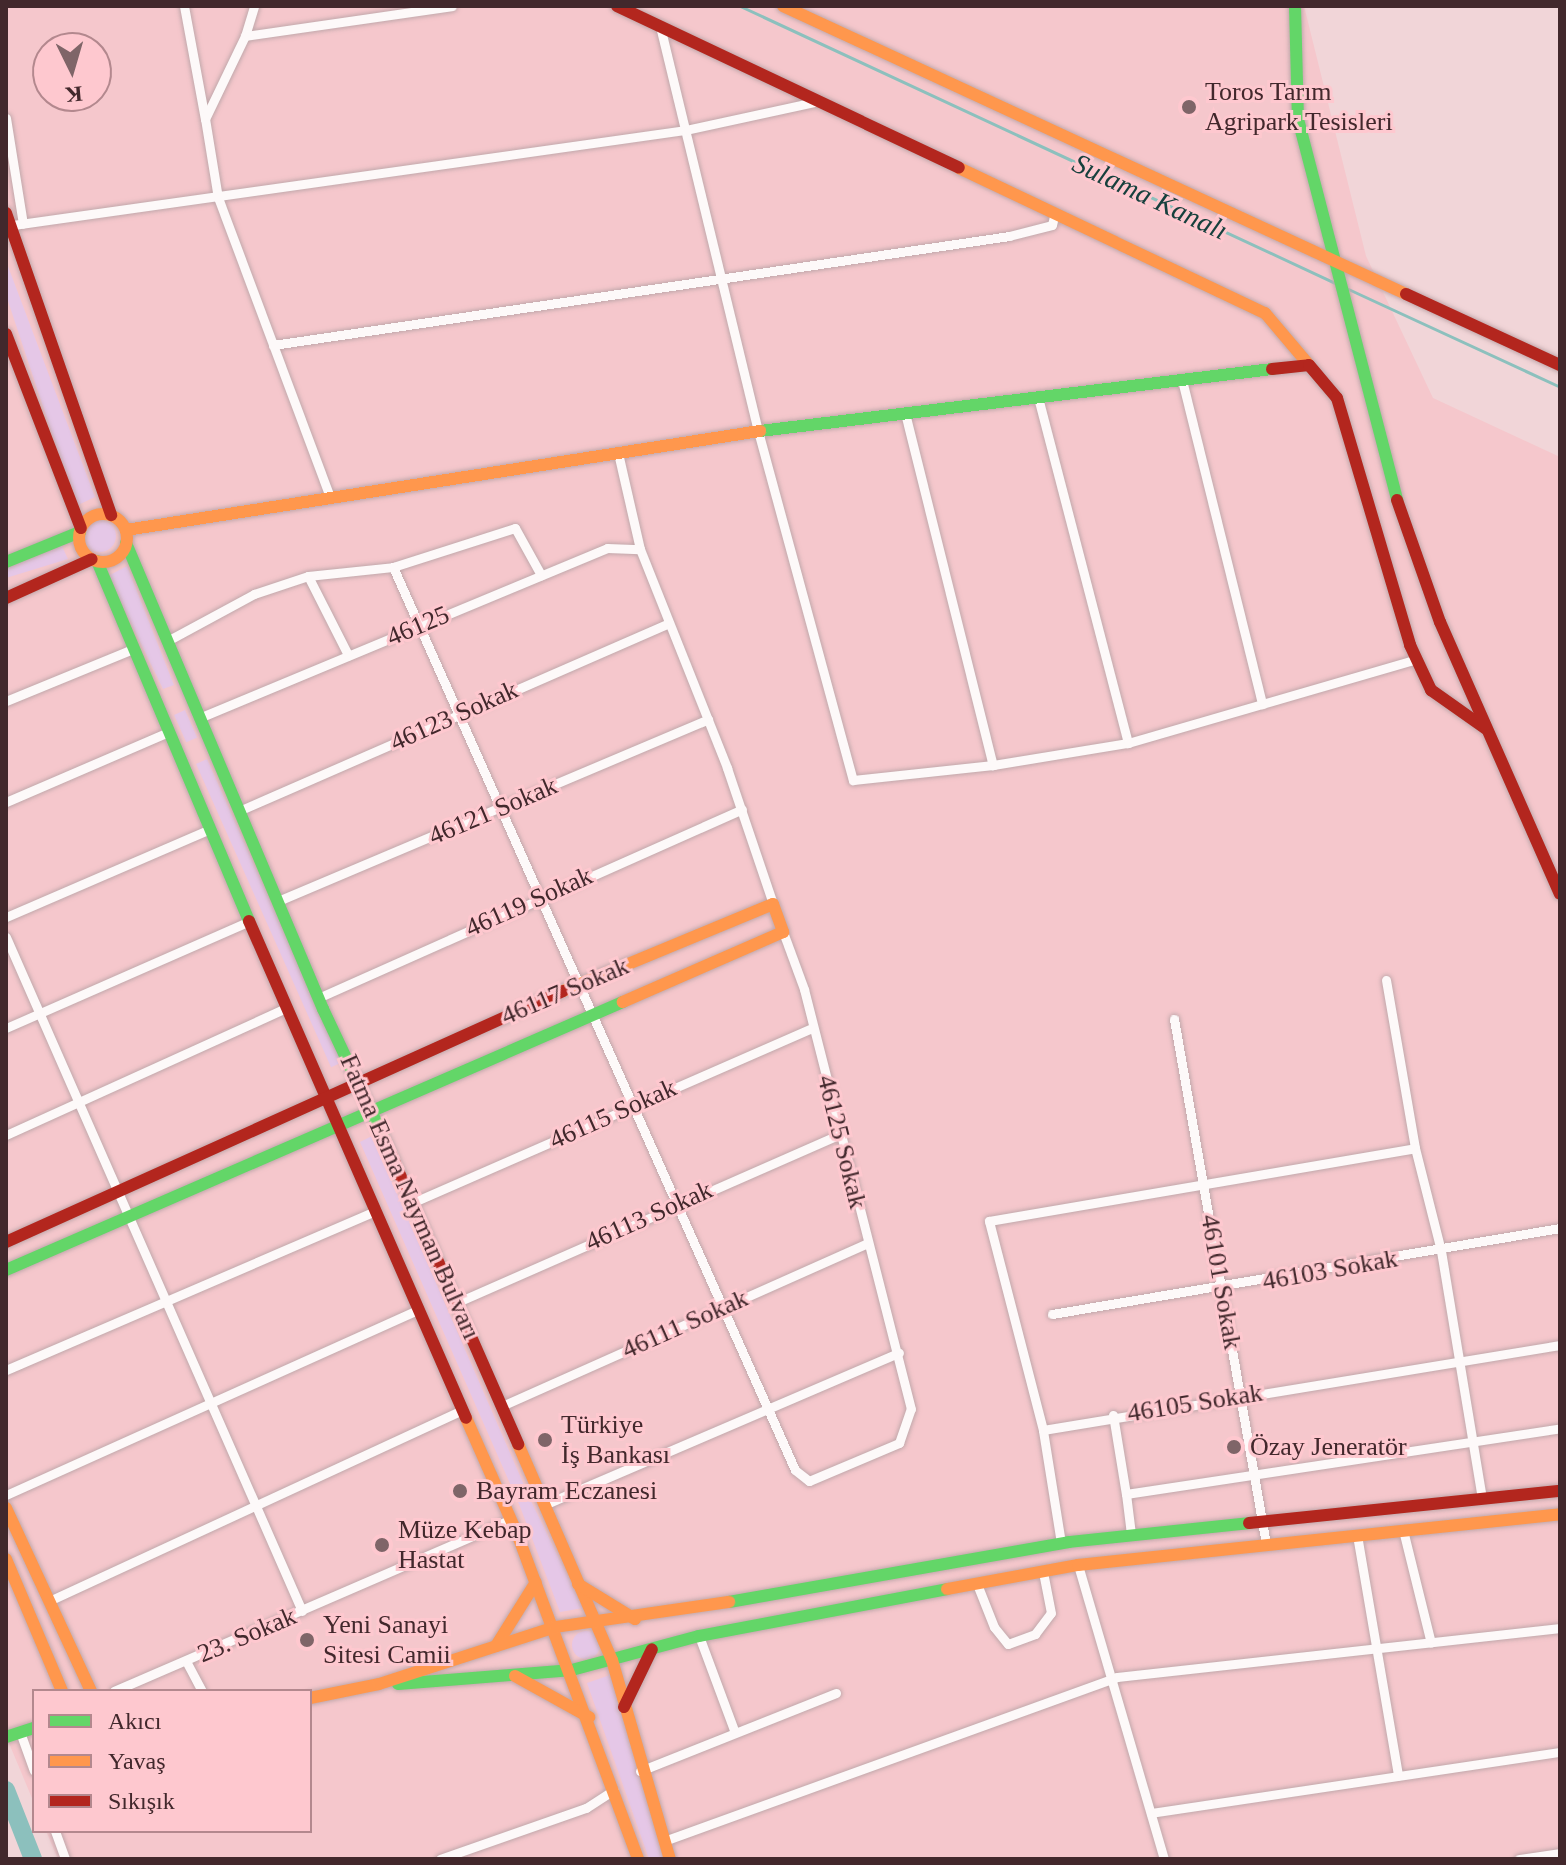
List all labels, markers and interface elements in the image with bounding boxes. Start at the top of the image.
north arrow [32,32,112,112]
place label: Toros Tarım Agripark Tesisleri [1205,76,1393,138]
text: K [64,81,84,108]
marker: Toros Tarım Agripark Tesisleri [1180,98,1198,116]
water label: Sulama Kanalı [1067,146,1233,248]
street label: 46125 [382,599,454,653]
street label: 46123 Sokak [385,674,523,758]
street label: 46121 Sokak [424,770,562,852]
street label: 46119 Sokak [461,860,597,944]
street label: 46117 Sokak [497,950,633,1032]
street label: Fatma Esma Nayman Bulvarı [333,1050,487,1344]
street label: 46115 Sokak [545,1072,681,1156]
street label: 46125 Sokak [810,1072,874,1212]
street label: 46113 Sokak [581,1174,717,1258]
street label: 46101 Sokak [1194,1212,1248,1352]
street label: 46103 Sokak [1260,1243,1400,1297]
street label: 46111 Sokak [617,1282,753,1366]
street label: 46105 Sokak [1125,1377,1265,1429]
place label: Türkiye İş Bankası [561,1409,670,1470]
marker: Türkiye İş Bankası [536,1431,554,1449]
place label: Özay Jeneratör [1250,1431,1407,1463]
marker: Özay Jeneratör [1225,1438,1243,1456]
place label: Bayram Eczanesi [476,1475,657,1507]
marker: Bayram Eczanesi [451,1482,469,1500]
place label: Müze Kebap Hastat [398,1514,532,1576]
marker: Müze Kebap Hastat [373,1536,391,1554]
street label: 23. Sokak [193,1600,301,1670]
place label: Yeni Sanayi Sitesi Camii [323,1609,451,1670]
marker: Yeni Sanayi Sitesi Camii [298,1631,316,1649]
legend [32,1689,312,1833]
text: Akıcı [108,1708,161,1734]
text: Yavaş [108,1748,166,1774]
text: Sıkışık [108,1788,175,1814]

